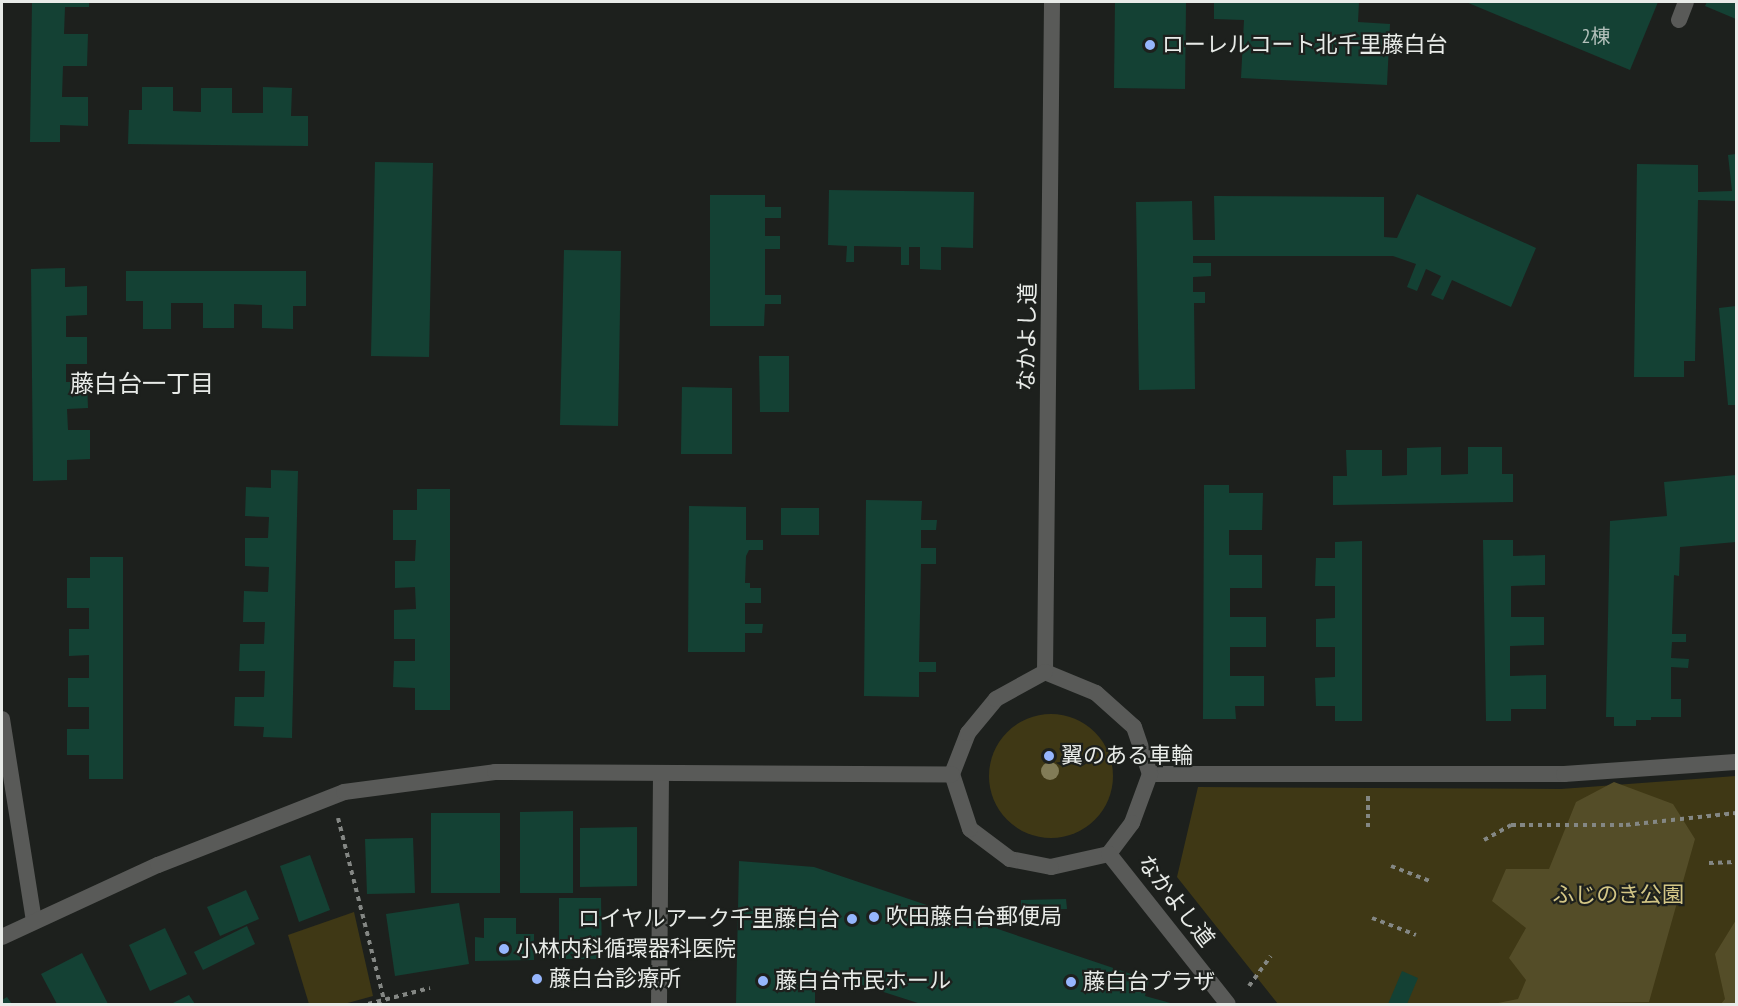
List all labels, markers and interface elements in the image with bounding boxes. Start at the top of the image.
house number: 2棟 [1582,24,1610,48]
place label: ローレルコート北千里藤白台 [1162,32,1448,58]
marker: ローレルコート北千里藤白台 [1143,38,1157,52]
street label: なかよし道 [1013,282,1041,392]
district label: 藤白台一丁目 [70,370,214,398]
place label: 翼のある車輪 [1061,743,1193,769]
marker: 翼のある車輪 [1042,749,1056,763]
street label: なかよし道 [1132,850,1220,952]
park label: ふじのき公園 [1552,882,1684,908]
place label: 吹田藤白台郵便局 [886,904,1062,930]
place label: ロイヤルアーク千里藤白台 [577,906,840,932]
marker: 吹田藤白台郵便局 [867,910,881,924]
marker: ロイヤルアーク千里藤白台 [845,912,859,926]
place label: 小林内科循環器科医院 [516,936,736,962]
marker: 小林内科循環器科医院 [497,942,511,956]
place label: 藤白台診療所 [549,966,681,992]
place label: 藤白台市民ホール [775,968,951,994]
place label: 藤白台プラザ [1083,969,1215,995]
marker: 藤白台診療所 [530,972,544,986]
marker: 藤白台市民ホール [756,974,770,988]
marker: 藤白台プラザ [1064,975,1078,989]

